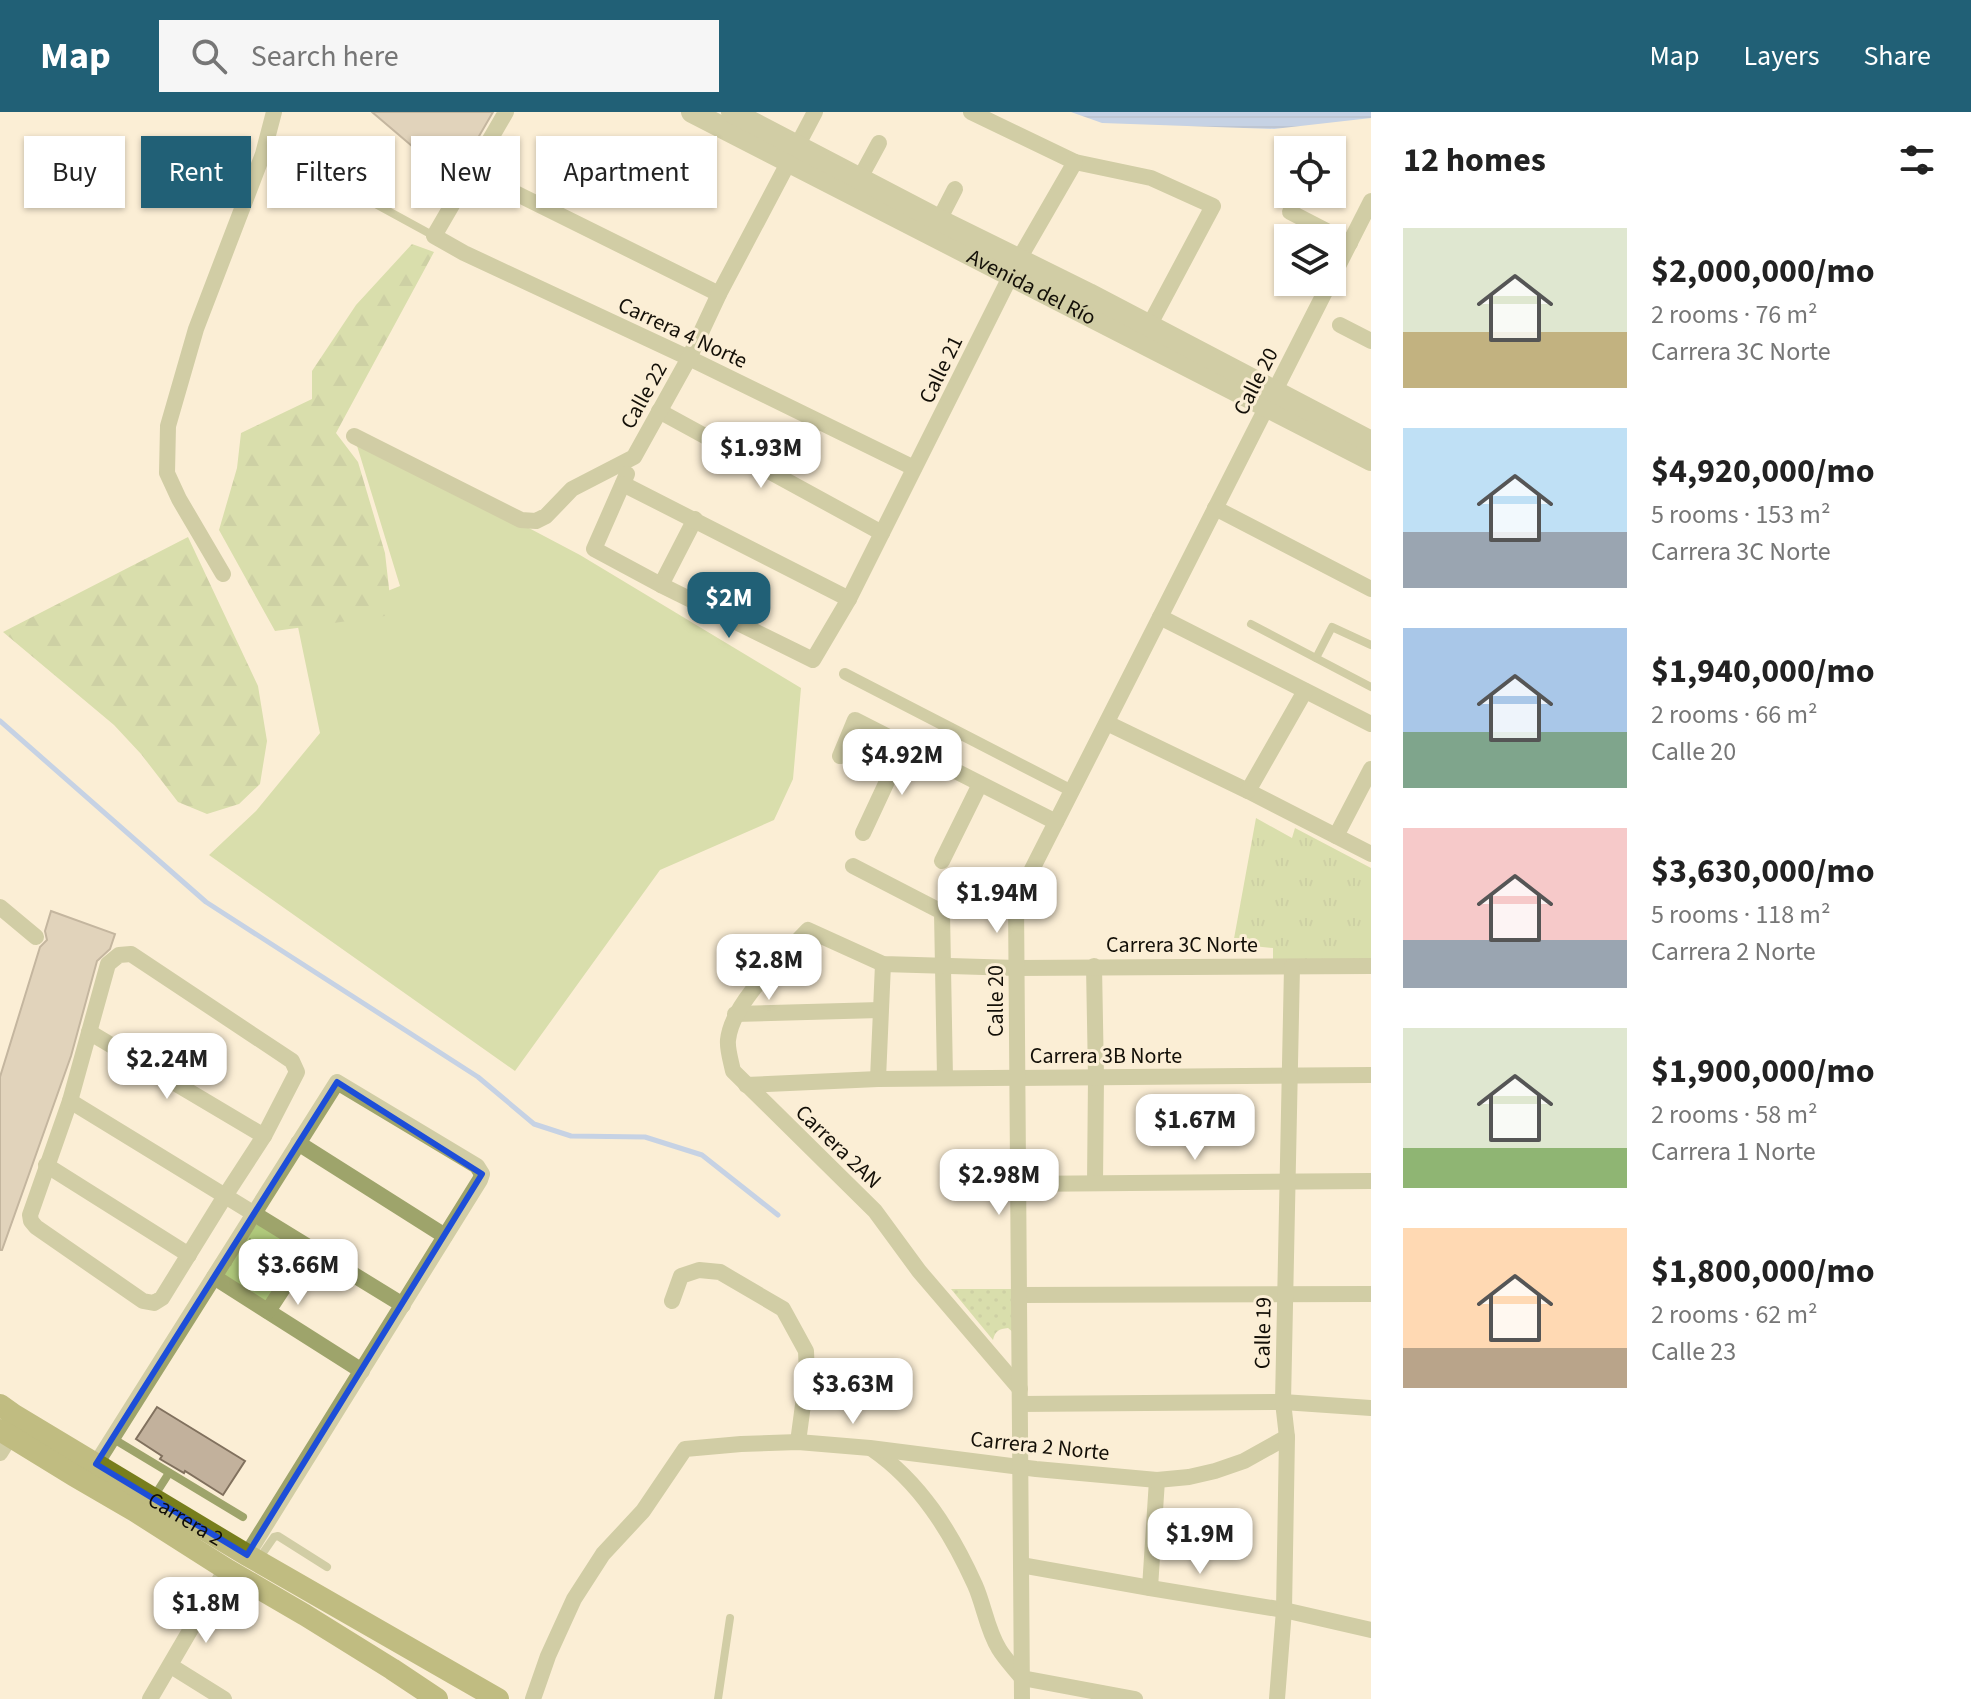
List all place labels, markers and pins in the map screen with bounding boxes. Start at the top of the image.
pin: $1.93M [696,422,826,490]
pin: $2M [690,572,768,640]
pin: $4.92M [837,729,967,797]
pin: $1.94M [932,867,1062,935]
pin: $2.8M [713,934,825,1002]
pin: $2.24M [102,1033,232,1101]
pin: $1.67M [1130,1094,1260,1162]
pin: $2.98M [934,1149,1064,1217]
pin: $3.66M [233,1239,363,1307]
pin: $3.63M [788,1358,918,1426]
pin: $1.9M [1144,1508,1256,1576]
pin: $1.8M [150,1577,262,1645]

